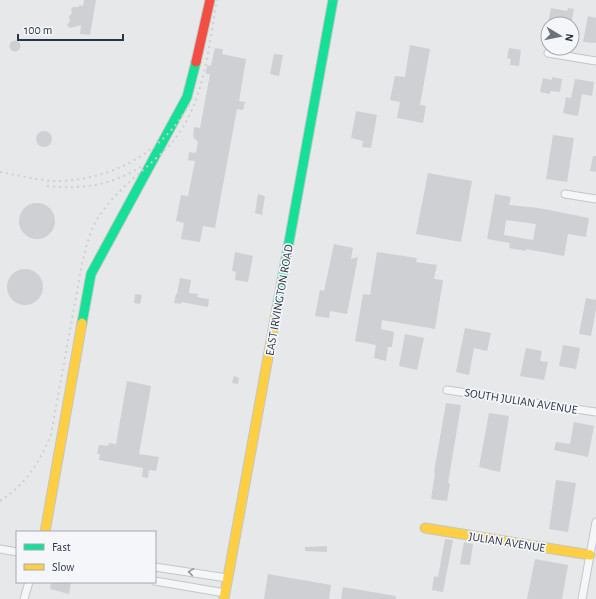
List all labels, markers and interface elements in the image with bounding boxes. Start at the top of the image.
scale bar [18,16,123,42]
north arrow [540,16,580,56]
text: 100 m [24,24,52,36]
text: N [563,33,575,42]
street label: EAST IRVINGTON ROAD [263,243,295,357]
street label: SOUTH JULIAN AVENUE [464,386,579,416]
street label: JULIAN AVENUE [468,530,546,554]
legend [16,531,156,583]
text: Fast [52,541,71,553]
text: Slow [52,561,74,573]
one-way arrow [188,569,194,577]

